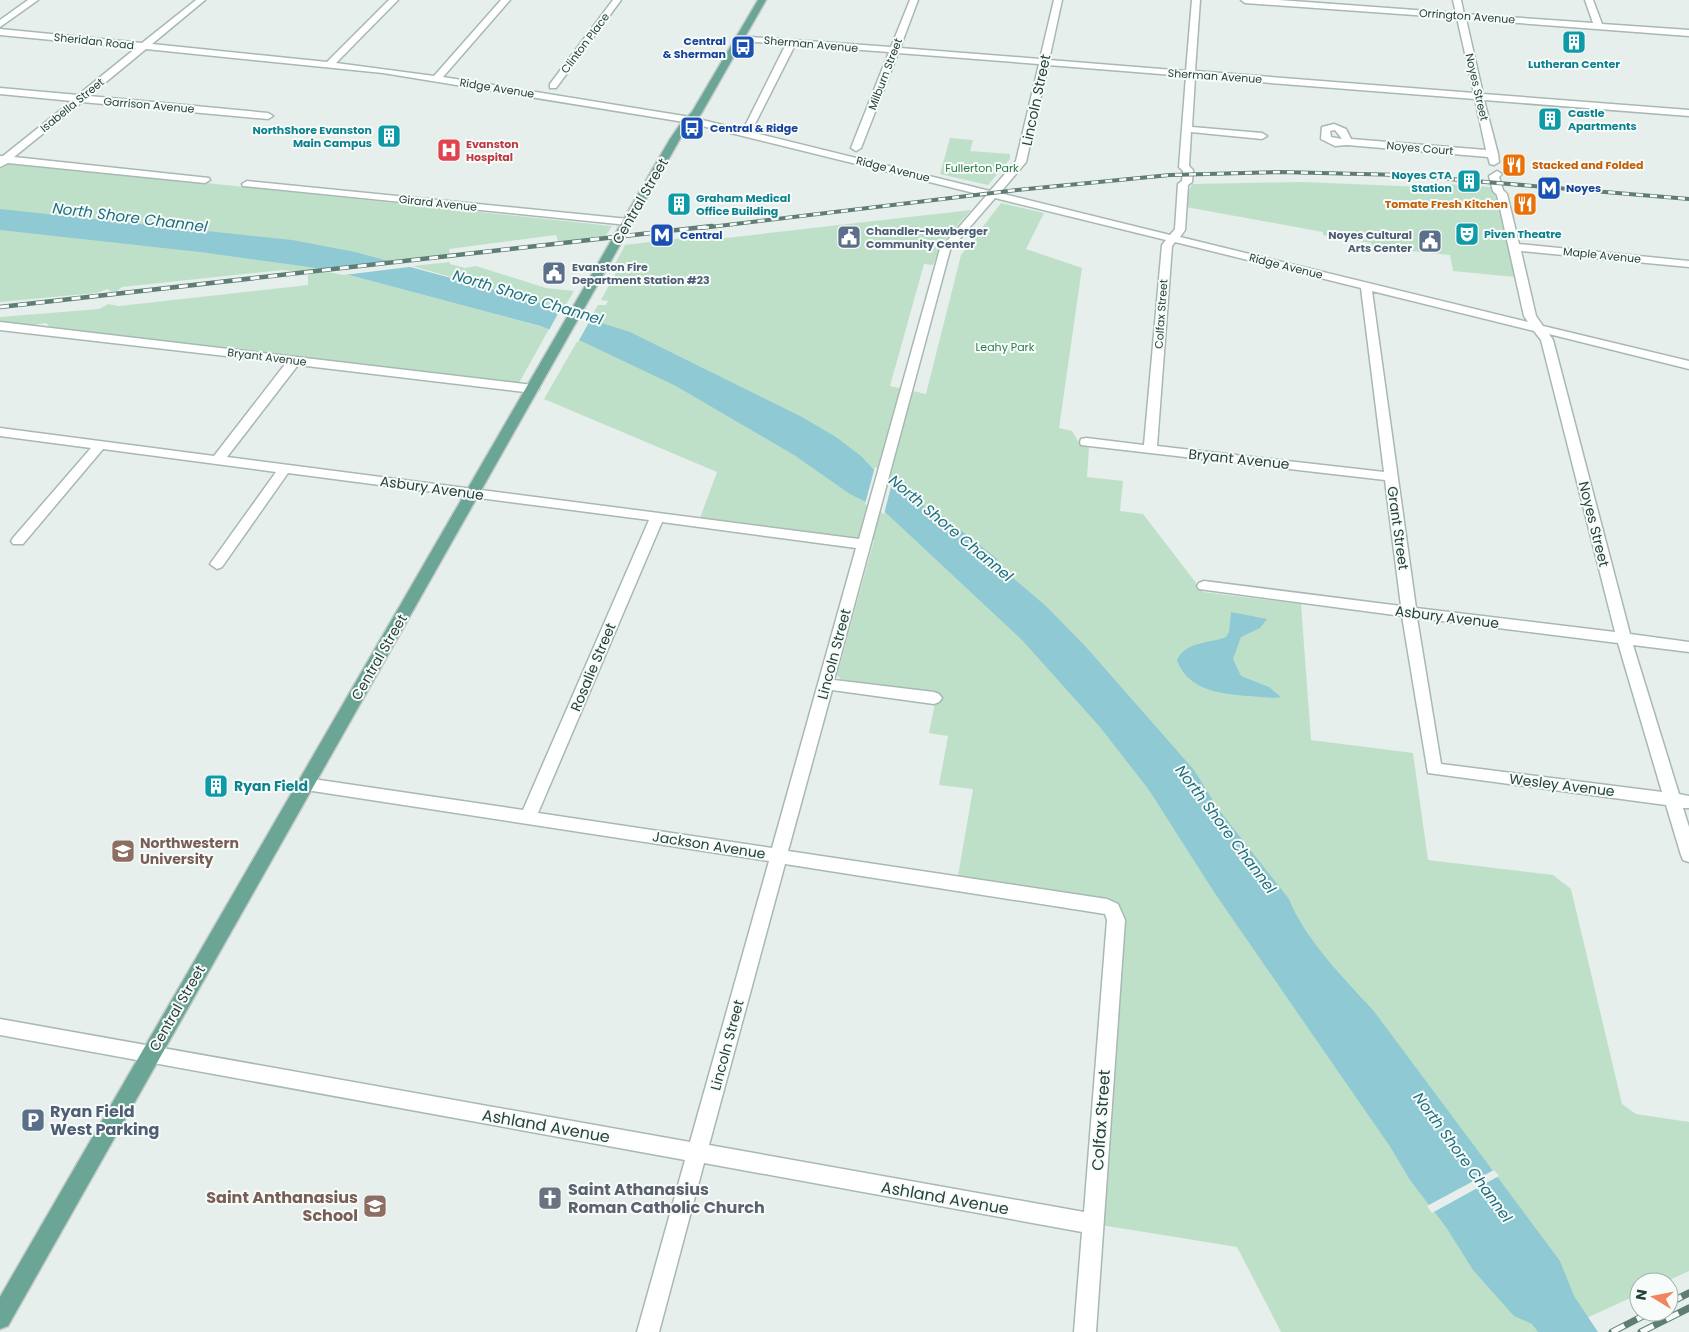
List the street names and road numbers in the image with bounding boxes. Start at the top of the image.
street label: Orrington Avenue [1418,5,1516,27]
street label: Clinton Place [557,9,613,77]
street label: Sheridan Road [53,29,135,53]
street label: Sherman Avenue [763,32,859,56]
street label: Milburn Street [864,36,906,112]
street label: Lincoln Street [1017,52,1055,148]
street label: Noyes Street [1461,52,1493,122]
street label: Sherman Avenue [1167,65,1263,87]
street label: Isabella Street [37,74,107,136]
street label: Ridge Avenue [459,74,536,102]
street label: Garrison Avenue [103,93,195,117]
street label: Noyes Court [1386,137,1454,159]
street label: Ridge Avenue [855,152,932,186]
street label: Central Street [607,154,673,248]
street label: Girard Avenue [398,191,478,215]
street label: Maple Avenue [1562,243,1642,267]
street label: Ridge Avenue [1248,249,1325,283]
street label: Colfax Street [1151,279,1171,349]
street label: Bryant Avenue [226,344,308,370]
street label: Bryant Avenue [1187,444,1291,474]
street label: Asbury Avenue [379,471,485,505]
street label: Noyes Street [1574,479,1614,569]
street label: Grant Street [1382,485,1414,571]
street label: Asbury Avenue [1394,601,1500,633]
street label: Lincoln Street [812,606,856,702]
street label: Central Street [346,610,412,704]
street label: Rosalie Street [565,620,621,714]
street label: Wesley Avenue [1508,769,1616,801]
street label: Jackson Avenue [651,826,767,864]
street label: Central Street [144,961,210,1055]
street label: Lincoln Street [705,997,749,1093]
street label: Colfax Street [1086,1068,1116,1171]
street label: Ashland Avenue [480,1103,612,1149]
street label: Ashland Avenue [879,1175,1011,1221]

